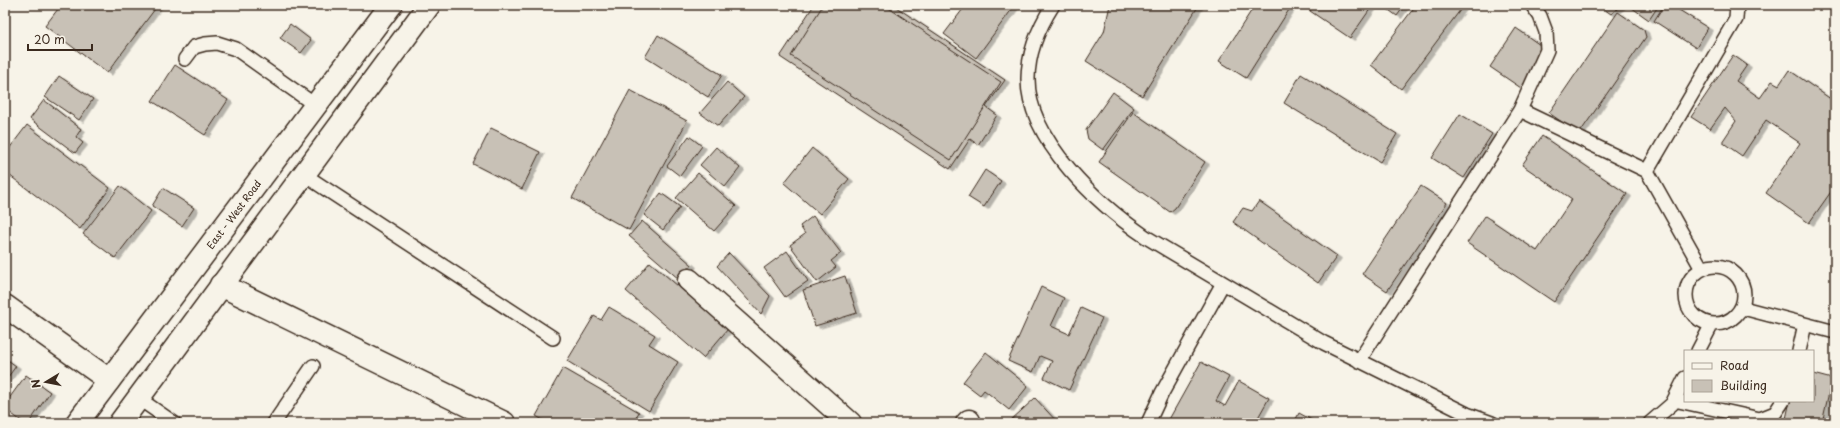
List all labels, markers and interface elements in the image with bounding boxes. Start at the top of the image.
scale bar [28,26,92,52]
text: 20 m [34,30,65,48]
street label: East - West Road [202,176,264,252]
legend [1684,350,1814,402]
text: Road [1720,356,1749,374]
north arrow [26,362,66,402]
text: Building [1720,376,1767,394]
text: N [26,378,45,390]

